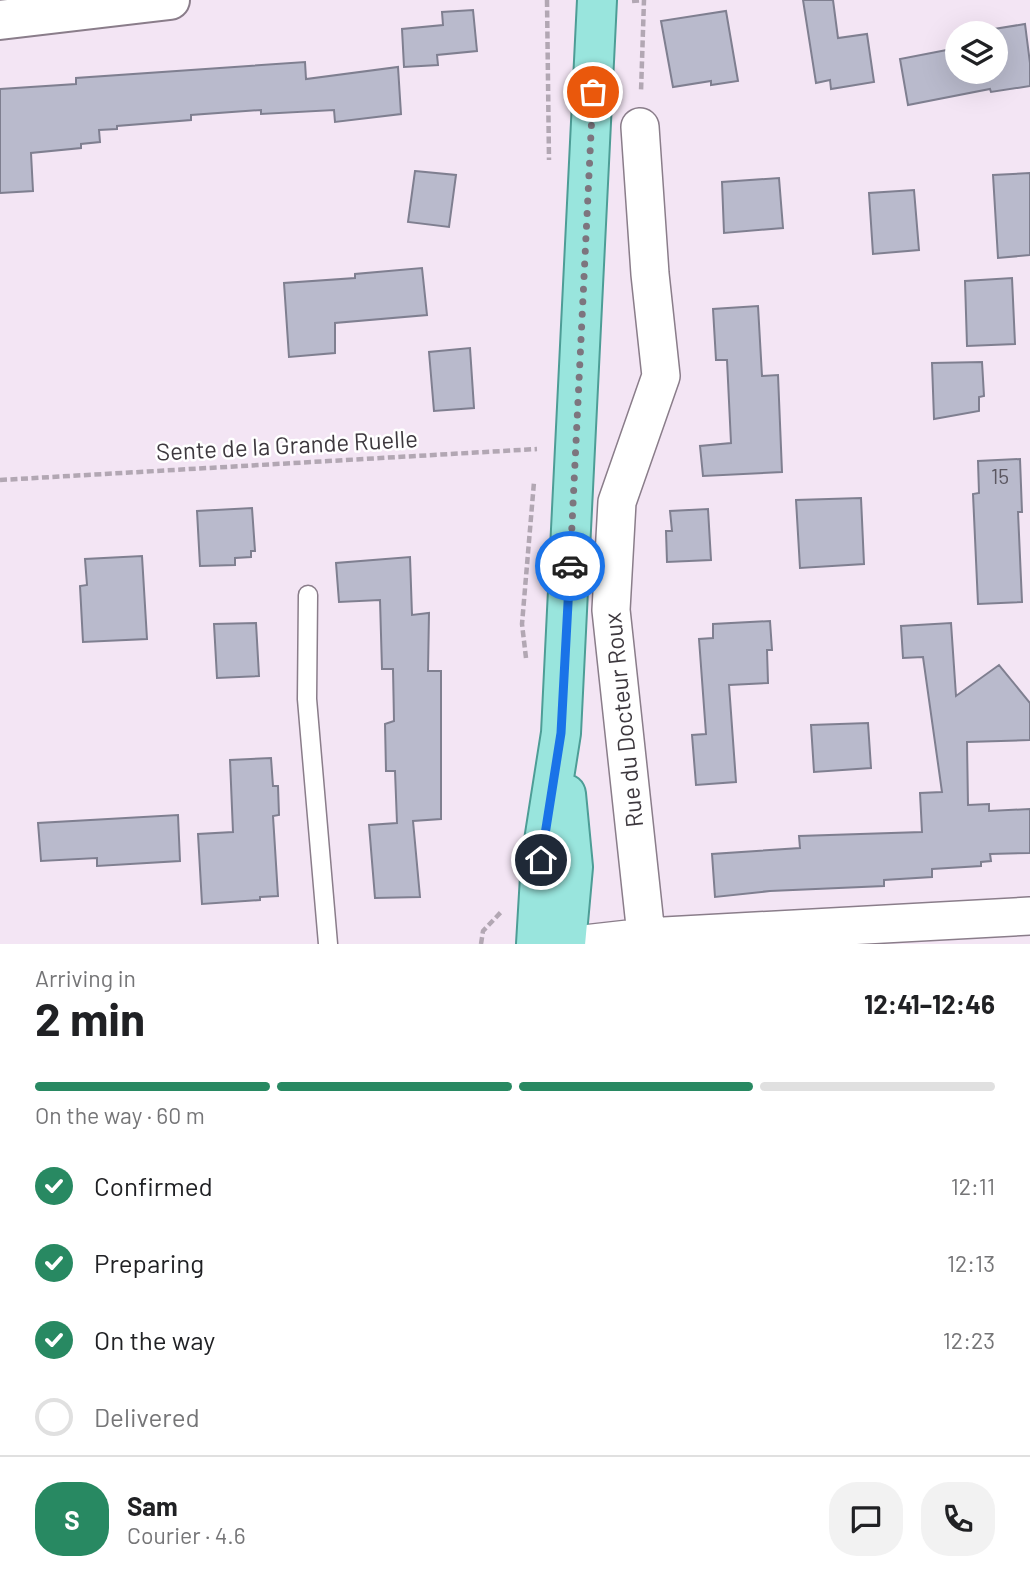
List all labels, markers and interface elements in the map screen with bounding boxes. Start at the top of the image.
map controls [945,21,1008,84]
button: layers [945,21,1008,84]
pin [563,62,623,122]
icon: bag [574,73,612,111]
street label: Sente de la Grande Ruelle [155,423,419,466]
house number: 15 [991,463,1009,488]
courier [535,531,605,601]
icon: car [551,547,589,585]
street label: Rue du Docteur Roux [597,611,648,829]
pin [511,830,571,890]
icon: home [522,841,560,879]
text: Arriving in [35,964,136,992]
text: 12:41–12:46 [864,988,995,1019]
text: 2 min [35,990,145,1045]
text: On the way · 60 m [35,1101,205,1129]
icon: check [35,1167,73,1205]
text: Confirmed [94,1170,213,1201]
text: 12:11 [951,1172,995,1200]
icon: check [35,1244,73,1282]
text: Preparing [94,1247,204,1278]
text: 12:13 [947,1249,995,1277]
icon: check [35,1321,73,1359]
text: On the way [94,1324,215,1355]
text: 12:23 [943,1326,995,1354]
text: Delivered [94,1401,200,1432]
button: chat [829,1482,903,1556]
button: phone [921,1482,995,1556]
text: Sam [127,1490,178,1521]
text: S [64,1504,80,1535]
text: Courier · 4.6 [127,1521,246,1549]

